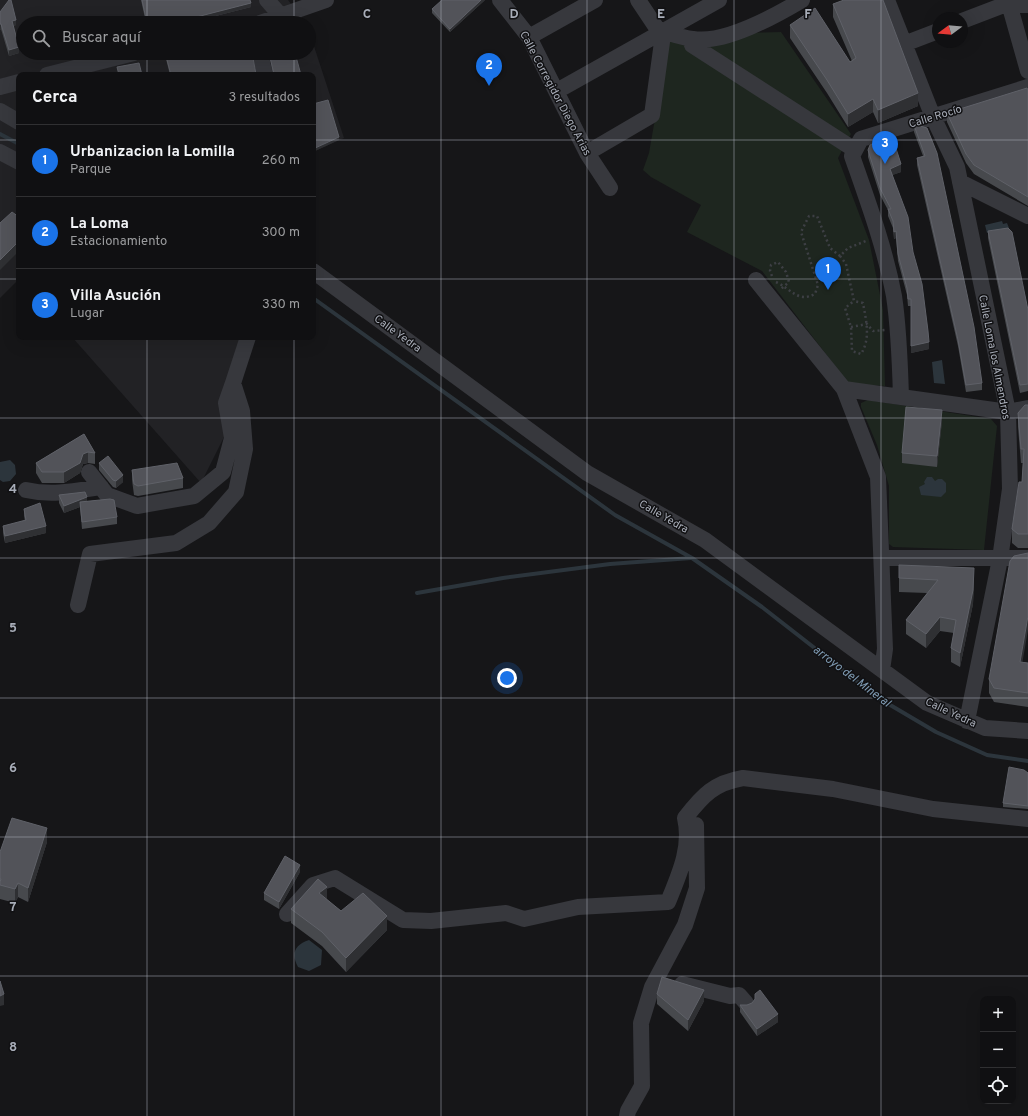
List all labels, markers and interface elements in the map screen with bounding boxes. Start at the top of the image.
text: C [363,7,371,23]
text: D [509,7,519,23]
text: E [657,7,665,23]
text: F [804,7,812,23]
north arrow [932,12,968,48]
search box [16,16,316,60]
icon: search [30,27,52,49]
text: Buscar aquí [62,29,141,48]
street label: Calle Corregidor Diego Arias [516,29,594,158]
pin: 2 [476,53,502,86]
text: Cerca [32,87,78,109]
text: 3 resultados [228,90,300,106]
street label: Calle Rocío [907,102,964,132]
pin: 3 [872,131,898,164]
text: Urbanizacion la Lomilla [70,143,235,162]
text: 1 [42,153,48,169]
text: 260 m [262,153,300,169]
text: Parque [70,162,111,178]
text: La Loma [70,215,129,234]
text: 2 [41,225,49,241]
text: 300 m [262,225,300,241]
text: Estacionamiento [70,234,167,250]
pin: 1 [815,257,841,290]
text: Villa Asución [70,287,161,306]
street label: Calle Loma los Almendros [975,294,1013,421]
text: 3 [41,297,49,313]
text: 330 m [262,297,300,313]
text: Lugar [70,306,104,322]
street label: Calle Yedra [371,312,424,356]
text: 4 [9,482,17,498]
street label: Calle Yedra [636,497,691,537]
text: 5 [9,621,17,637]
water label: arroyo del Mineral [809,642,894,712]
your location [497,668,517,688]
street label: Calle Yedra [923,695,979,731]
text: 6 [9,761,17,777]
text: 7 [10,900,17,916]
map controls [980,996,1016,1104]
button: + [980,996,1016,1032]
button: − [980,1032,1016,1068]
text: 8 [9,1040,17,1056]
button: locate [980,1068,1016,1104]

